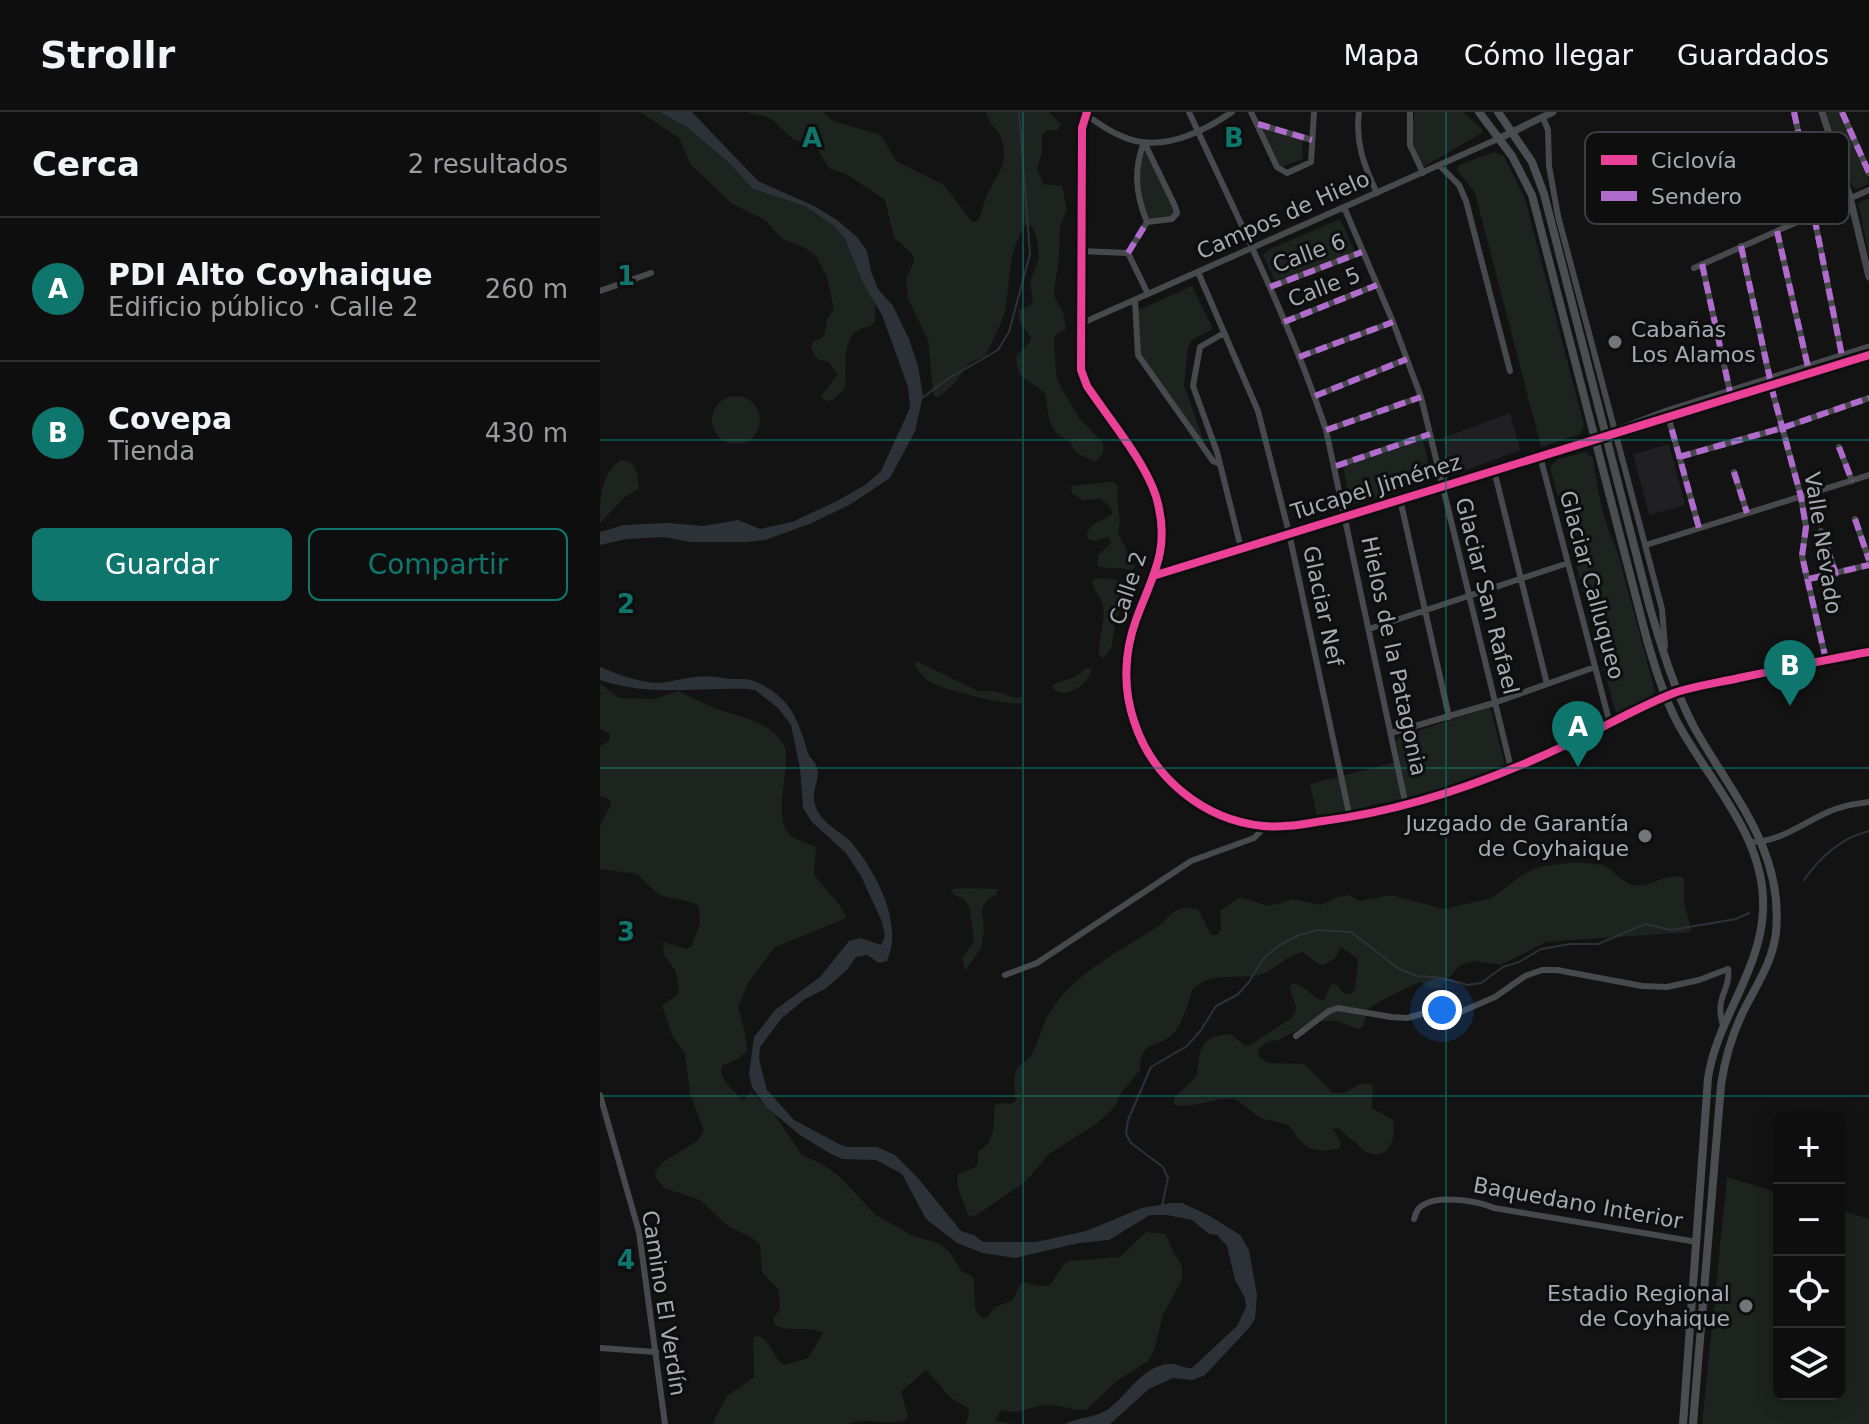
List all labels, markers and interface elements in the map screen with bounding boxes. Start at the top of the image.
text: Strollr [40,33,175,77]
text: Mapa [1343,39,1420,72]
text: Cómo llegar [1464,39,1633,72]
text: Guardados [1677,39,1829,72]
text: A [802,123,822,153]
text: B [1224,123,1244,153]
legend [1585,132,1849,224]
text: Cerca [32,144,140,184]
text: Ciclovía [1651,148,1737,173]
text: 2 resultados [408,149,568,179]
street label: Campos de Hielo [1193,166,1373,264]
text: Sendero [1651,184,1742,209]
street label: Calle 6 [1269,228,1349,278]
text: PDI Alto Coyhaique [108,257,433,292]
text: 1 [617,261,635,291]
street label: Calle 5 [1284,262,1364,312]
text: A [48,274,68,304]
text: 260 m [485,274,568,304]
text: Edificio público · Calle 2 [108,292,419,322]
place label: Cabañas Los Alamos [1631,317,1756,367]
marker: Cabañas Los Alamos [1606,333,1624,351]
text: Covepa [108,401,232,436]
text: B [48,418,68,448]
text: 430 m [485,418,568,448]
text: Tienda [108,436,195,466]
street label: Tucapel Jiménez [1287,449,1464,525]
street label: Valle Nevado [1799,470,1847,616]
street label: Glaciar Calluqueo [1555,488,1629,682]
street label: Glaciar San Rafael [1450,495,1524,697]
button: Guardar [32,528,292,601]
button: Compartir [308,528,568,601]
street label: Hielos de la Patagonia [1356,534,1432,778]
street label: Glaciar Nef [1298,544,1348,670]
street label: Calle 2 [1104,548,1152,628]
text: 2 [617,589,635,619]
pin: B [1764,640,1816,706]
pin: A [1552,701,1604,767]
place label: Juzgado de Garantía de Coyhaique [1403,811,1629,861]
marker: Juzgado de Garantía de Coyhaique [1636,827,1654,845]
text: 3 [617,917,635,947]
your location [1422,990,1462,1030]
map controls [1773,1112,1845,1400]
button: + [1773,1112,1845,1184]
street label: Baquedano Interior [1471,1172,1686,1234]
button: − [1773,1184,1845,1256]
street label: Camino El Verdín [637,1209,691,1397]
text: 4 [617,1245,635,1275]
button: locate [1773,1256,1845,1328]
place label: Estadio Regional de Coyhaique [1547,1281,1730,1331]
marker: Estadio Regional de Coyhaique [1737,1297,1755,1315]
button: layers [1773,1328,1845,1400]

